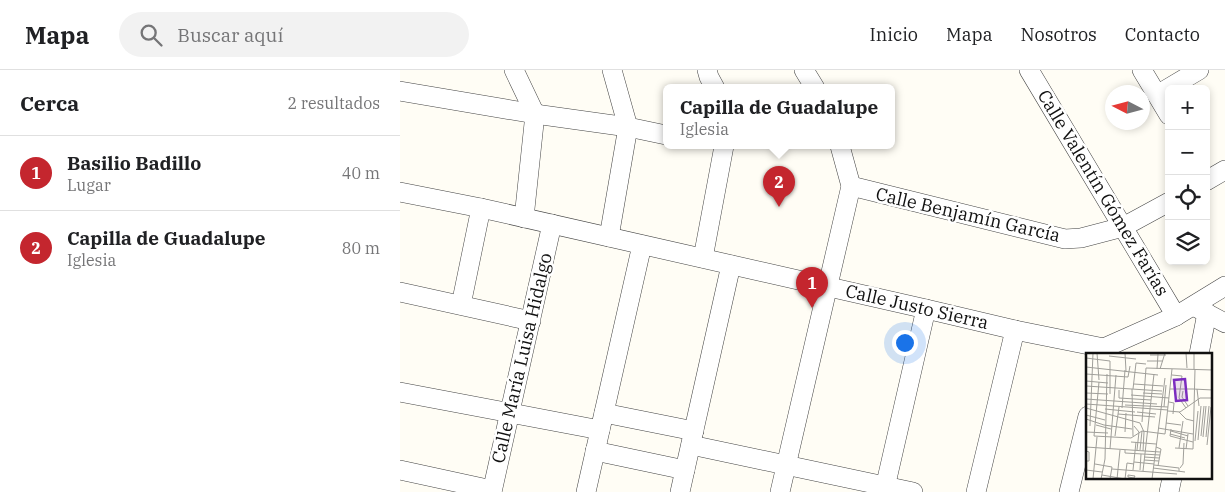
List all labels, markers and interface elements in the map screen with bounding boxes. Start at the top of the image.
search box [119,12,469,57]
text: Mapa [25,19,89,51]
icon: search [137,21,165,49]
text: Buscar aquí [177,23,283,47]
text: Inicio [870,23,918,46]
text: Mapa [946,23,993,46]
text: Nosotros [1021,23,1097,46]
text: Contacto [1125,23,1200,46]
popup [663,84,895,149]
street label: Calle Valentín Gómez Farías [1033,85,1174,300]
north arrow [1105,85,1150,130]
map controls [1165,85,1210,265]
button: + [1165,85,1210,130]
text: Cerca [20,89,79,117]
text: 2 resultados [288,93,380,113]
text: Capilla de Guadalupe [680,95,878,119]
text: Iglesia [680,119,729,139]
button: − [1165,130,1210,175]
text: Basilio Badillo [67,151,201,175]
text: 1 [31,163,41,183]
text: 40 m [342,163,380,183]
pin: 2 [763,166,795,207]
text: Lugar [67,175,111,195]
button: locate [1165,175,1210,220]
street label: Calle Benjamín García [874,182,1063,247]
button: layers [1165,220,1210,265]
text: Capilla de Guadalupe [67,226,266,250]
text: 2 [31,238,41,258]
text: 80 m [342,238,380,258]
text: Iglesia [67,250,116,270]
street label: Calle María Luisa Hidalgo [486,251,557,465]
pin: 1 [796,267,828,308]
street label: Calle Justo Sierra [843,279,991,334]
your location [892,330,918,356]
inset map [1086,353,1212,480]

